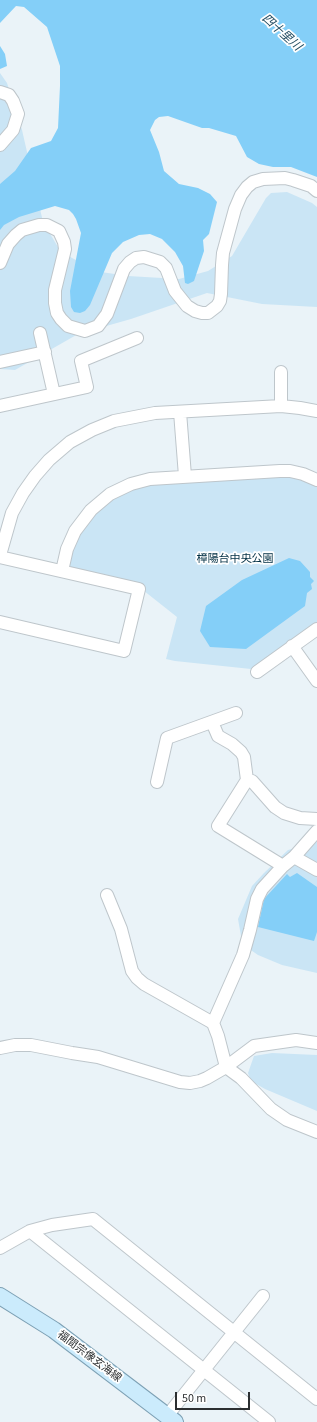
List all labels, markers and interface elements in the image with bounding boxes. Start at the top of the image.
water label: 四十里川 [258,12,304,54]
park label: 樟陽台中央公園 [197,553,273,567]
street label: 福間宗像玄海線 [54,1329,124,1385]
scale bar [177,1384,252,1410]
text: 50 m [182,1390,206,1407]

